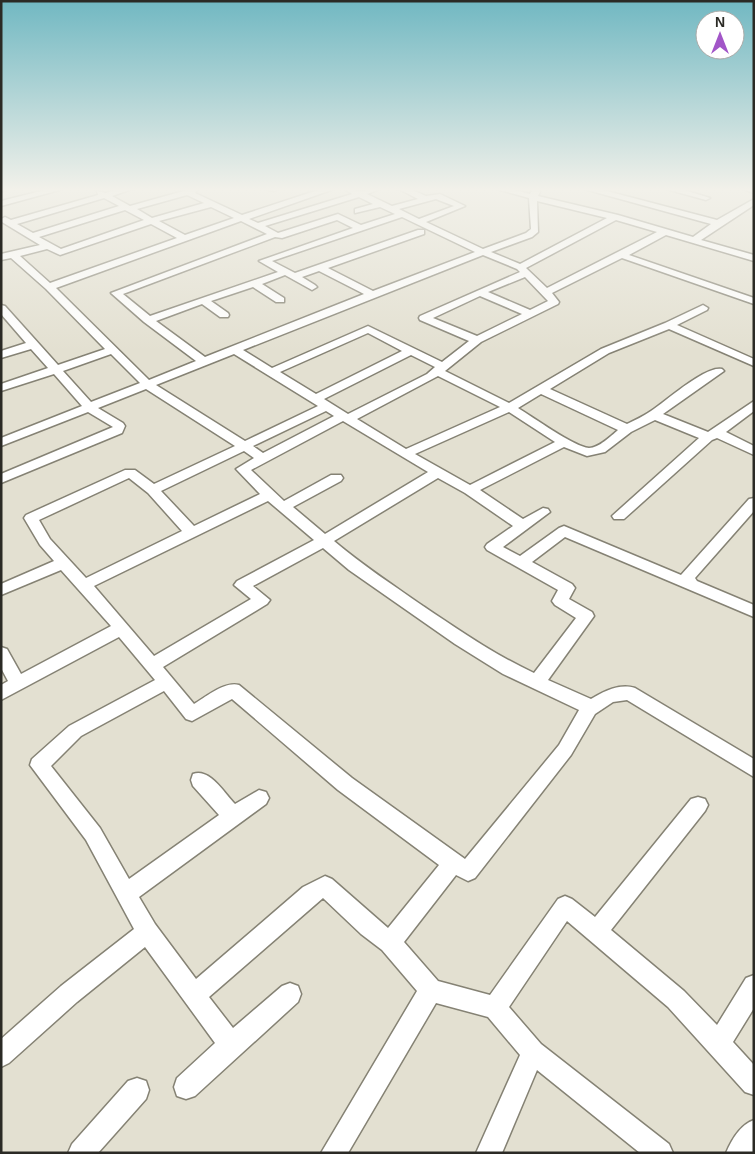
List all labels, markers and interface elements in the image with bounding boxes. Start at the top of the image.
north arrow [695,10,745,60]
text: N [715,14,725,30]

